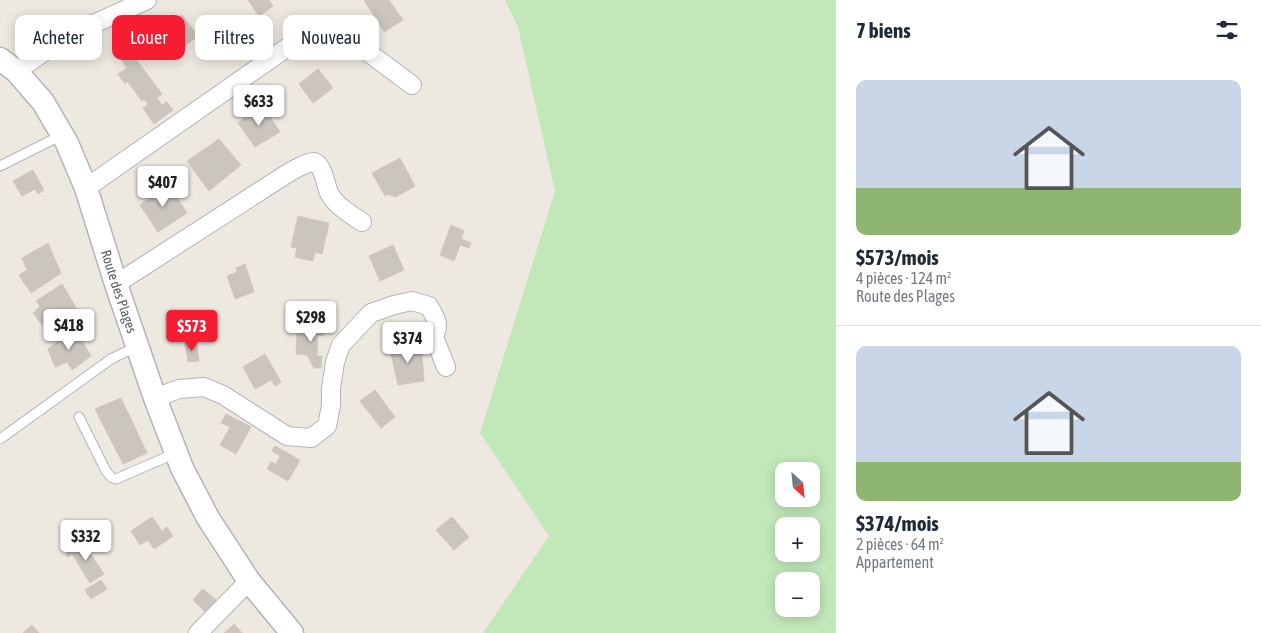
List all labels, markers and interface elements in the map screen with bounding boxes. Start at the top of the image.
chip: Acheter [15,15,102,60]
chip: Louer [112,15,185,60]
chip: Filtres [195,15,273,60]
chip: Nouveau [283,15,379,60]
icon: filters [1213,16,1241,44]
text: 7 biens [856,18,911,42]
pin: $633 [229,84,289,127]
text: $633 [244,92,274,110]
icon: home [1004,113,1094,203]
pin: $407 [133,166,193,208]
text: $407 [148,173,178,191]
text: $573/mois [856,245,939,269]
street label: Route des Plages [98,248,140,335]
text: 4 pièces · 124 m² [856,269,952,287]
text: Route des Plages [856,287,955,305]
pin: $298 [281,300,341,343]
pin: $418 [39,308,99,351]
text: $298 [296,308,326,326]
pin: $573 [162,310,222,352]
text: $418 [54,316,84,334]
text: $573 [177,317,207,335]
pin: $374 [378,322,438,364]
text: $374 [393,329,423,347]
icon: home [1004,378,1094,468]
north arrow [775,462,820,508]
map controls [775,462,820,617]
text: $374/mois [856,511,939,535]
button: + [775,517,820,562]
pin: $332 [56,520,116,562]
text: $332 [71,527,101,545]
text: 2 pièces · 64 m² [856,535,944,553]
text: Appartement [856,553,934,571]
button: − [775,572,820,617]

